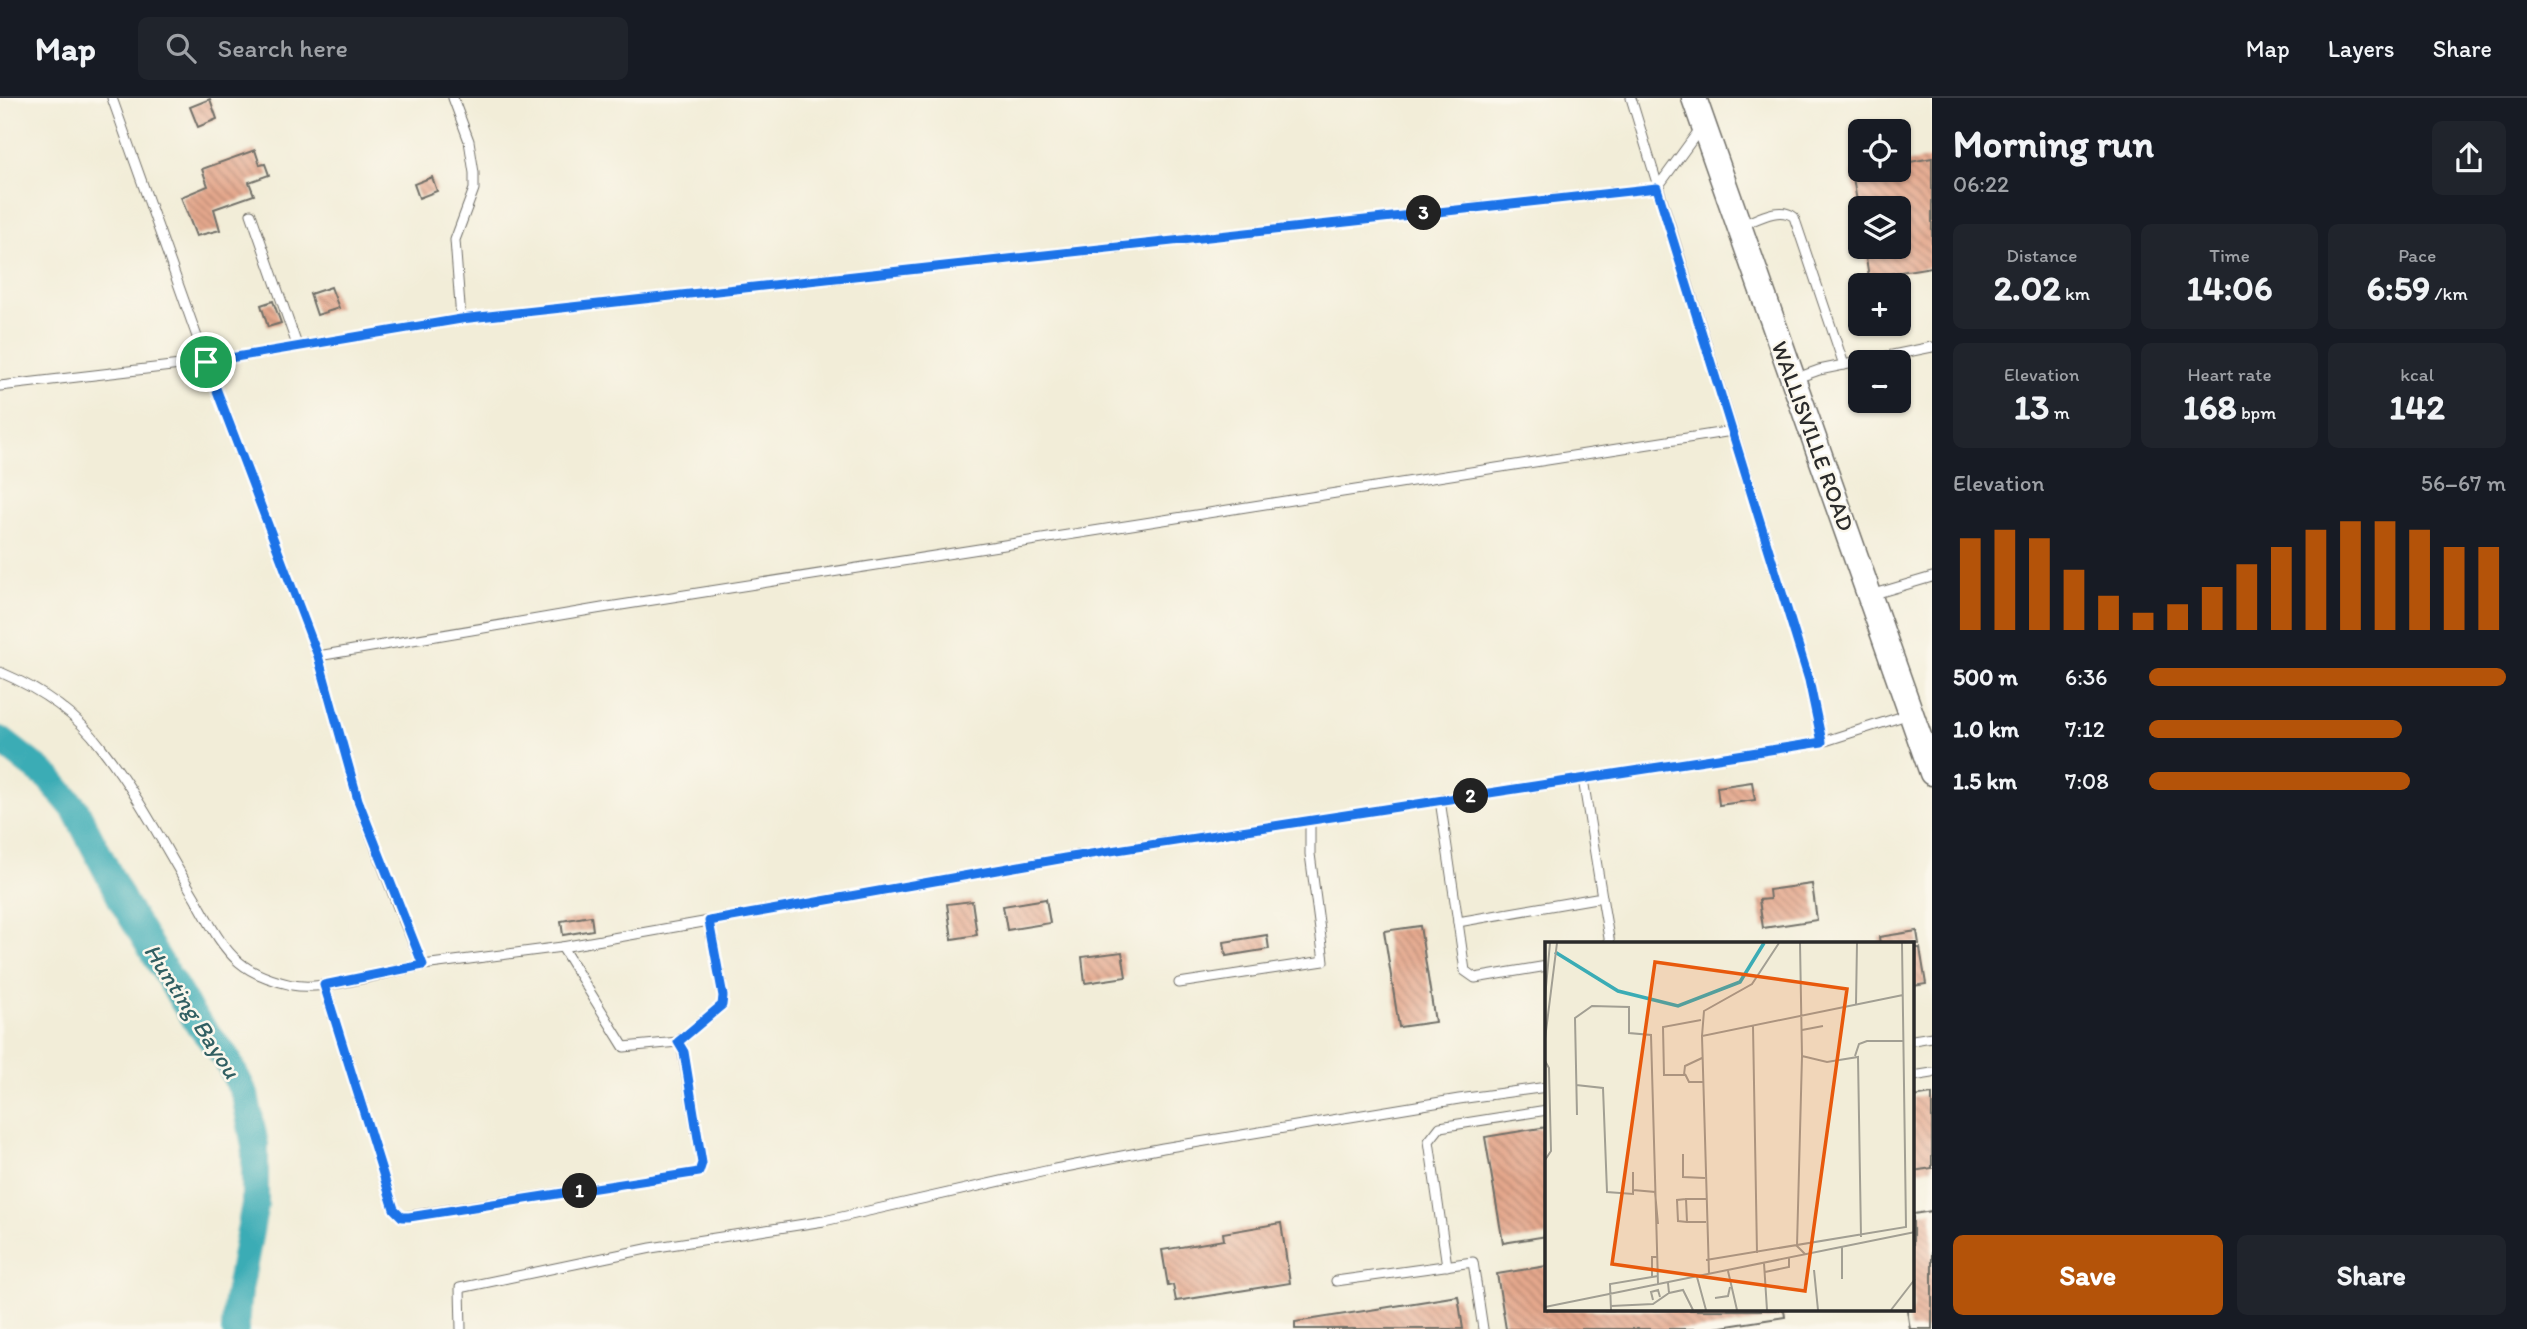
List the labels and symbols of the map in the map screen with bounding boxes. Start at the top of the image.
pin: 3 [1406,195,1442,230]
pin [176,332,236,392]
street label: WALLISVILLE ROAD [1766,337,1860,535]
pin: 2 [1454,778,1488,814]
water label: Hunting Bayou [138,938,247,1084]
inset map [1545,942,1914,1312]
pin: 1 [562,1174,598,1208]

